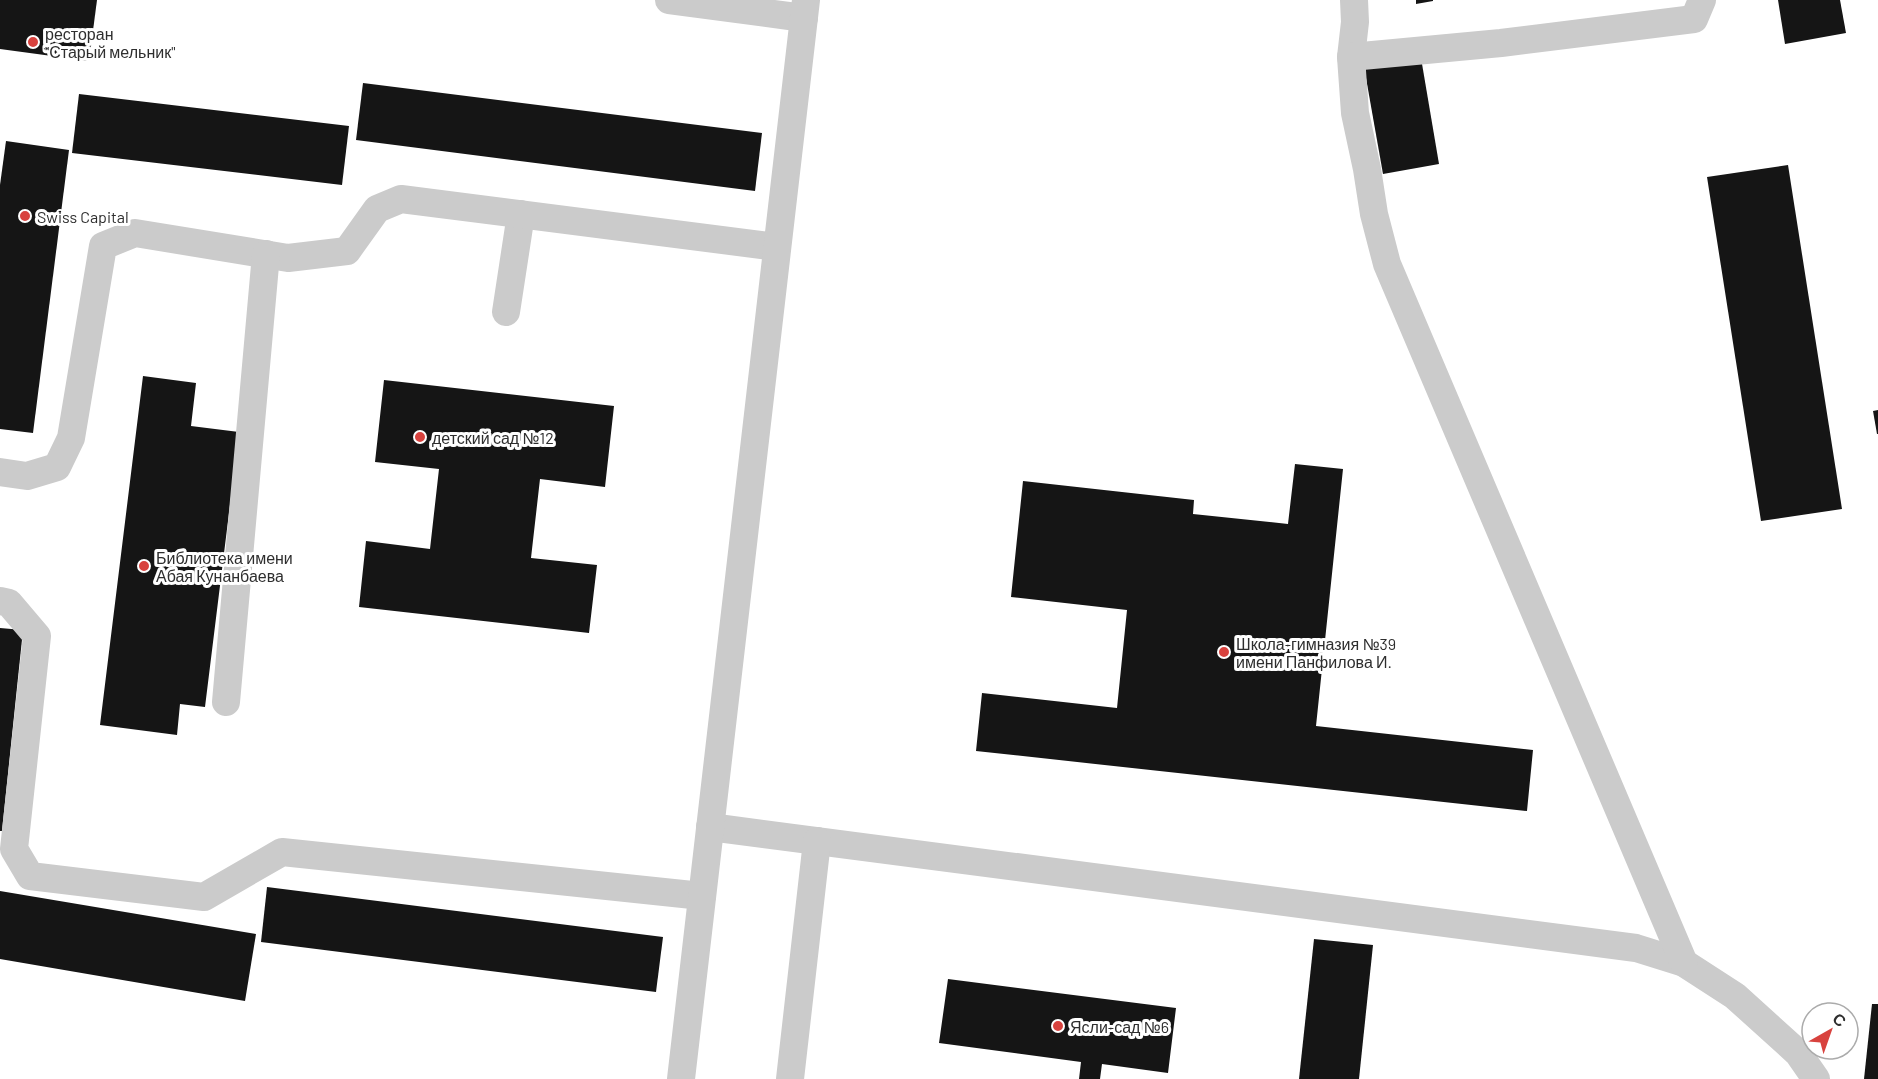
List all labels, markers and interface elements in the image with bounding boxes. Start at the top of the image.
place label: ресторан "Старый мельник" [45,24,175,61]
marker: ресторан "Старый мельник" [26,35,40,49]
place label: Swiss Capital [37,207,129,226]
marker: Swiss Capital [18,209,32,223]
place label: детский сад №12 [432,428,554,447]
marker: детский сад №12 [413,430,427,444]
place label: Библиотека имени Абая Кунанбаева [156,548,293,585]
marker: Библиотека имени Абая Кунанбаева [137,559,151,573]
place label: Школа-гимназия №39 имени Панфилова И. [1236,634,1396,671]
marker: Школа-гимназия №39 имени Панфилова И. [1217,645,1231,659]
north arrow [1800,1001,1860,1061]
text: С [1829,1008,1851,1030]
place label: Ясли-сад №6 [1070,1017,1169,1036]
marker: Ясли-сад №6 [1051,1019,1065,1033]

